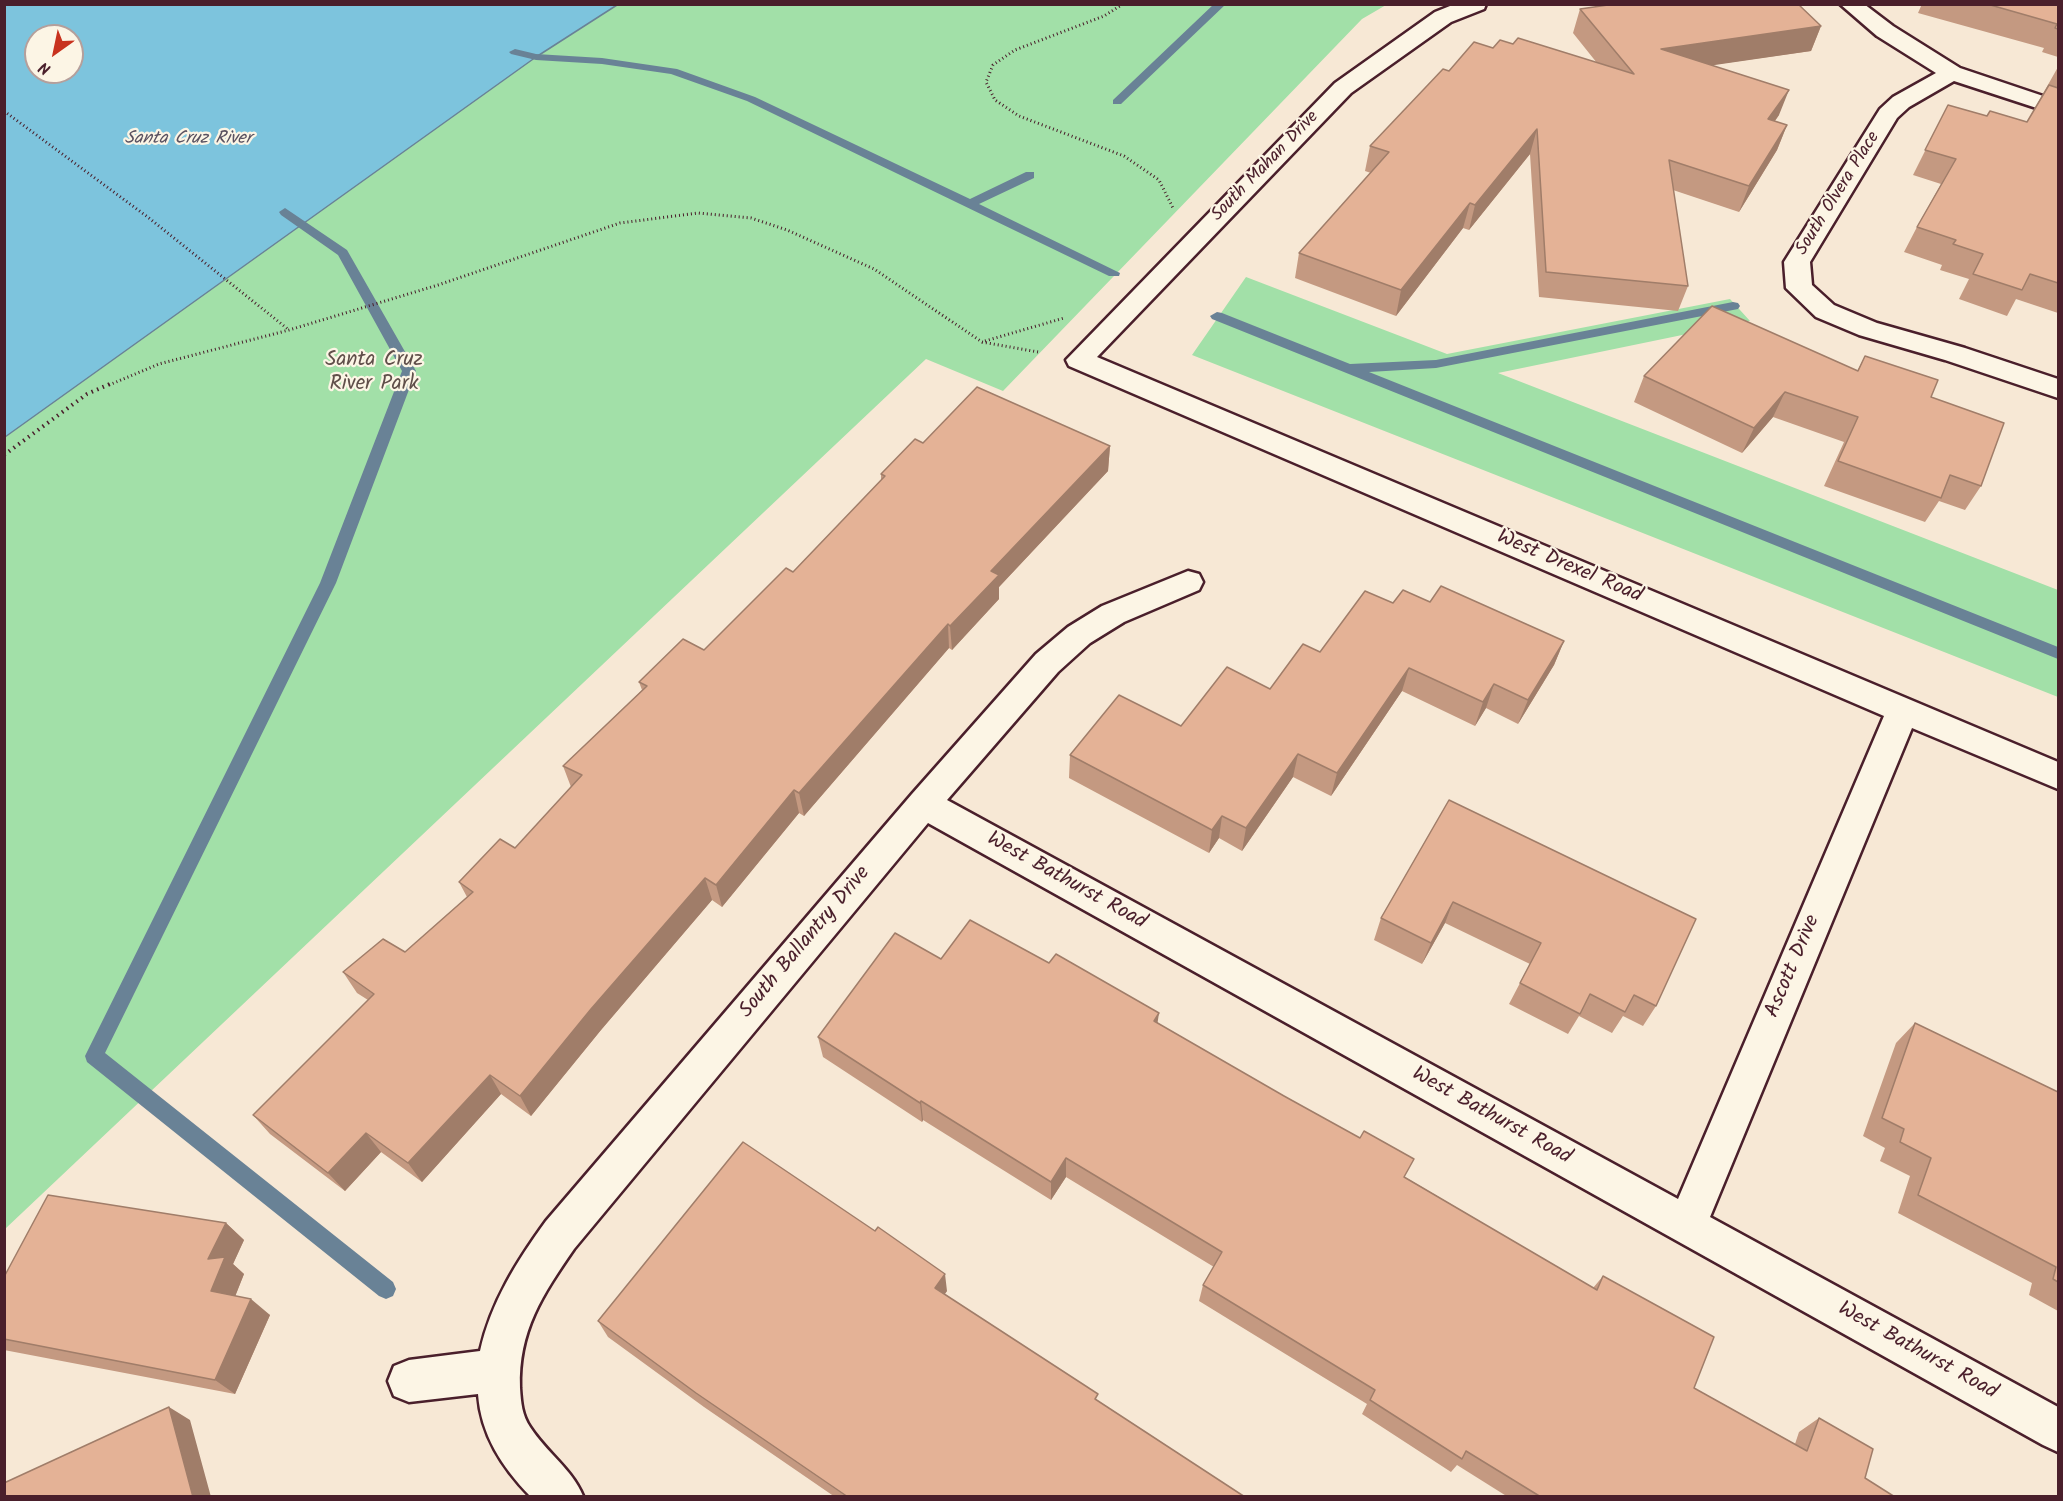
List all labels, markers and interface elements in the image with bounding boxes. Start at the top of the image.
north arrow [24,24,84,84]
text: N [34,55,56,81]
street label: South Mahan Drive [1208,107,1324,227]
street label: South Olvera Place [1792,128,1886,260]
water label: Santa Cruz River [124,129,252,151]
park label: Santa Cruz River Park [325,348,423,398]
street label: West Drexel Road [1493,526,1645,610]
street label: West Bathurst Road [982,828,1150,936]
street label: South Ballantry Drive [735,862,877,1024]
street label: Ascott Drive [1761,912,1827,1022]
street label: West Bathurst Road [1407,1063,1575,1171]
street label: West Bathurst Road [1833,1298,2001,1406]

